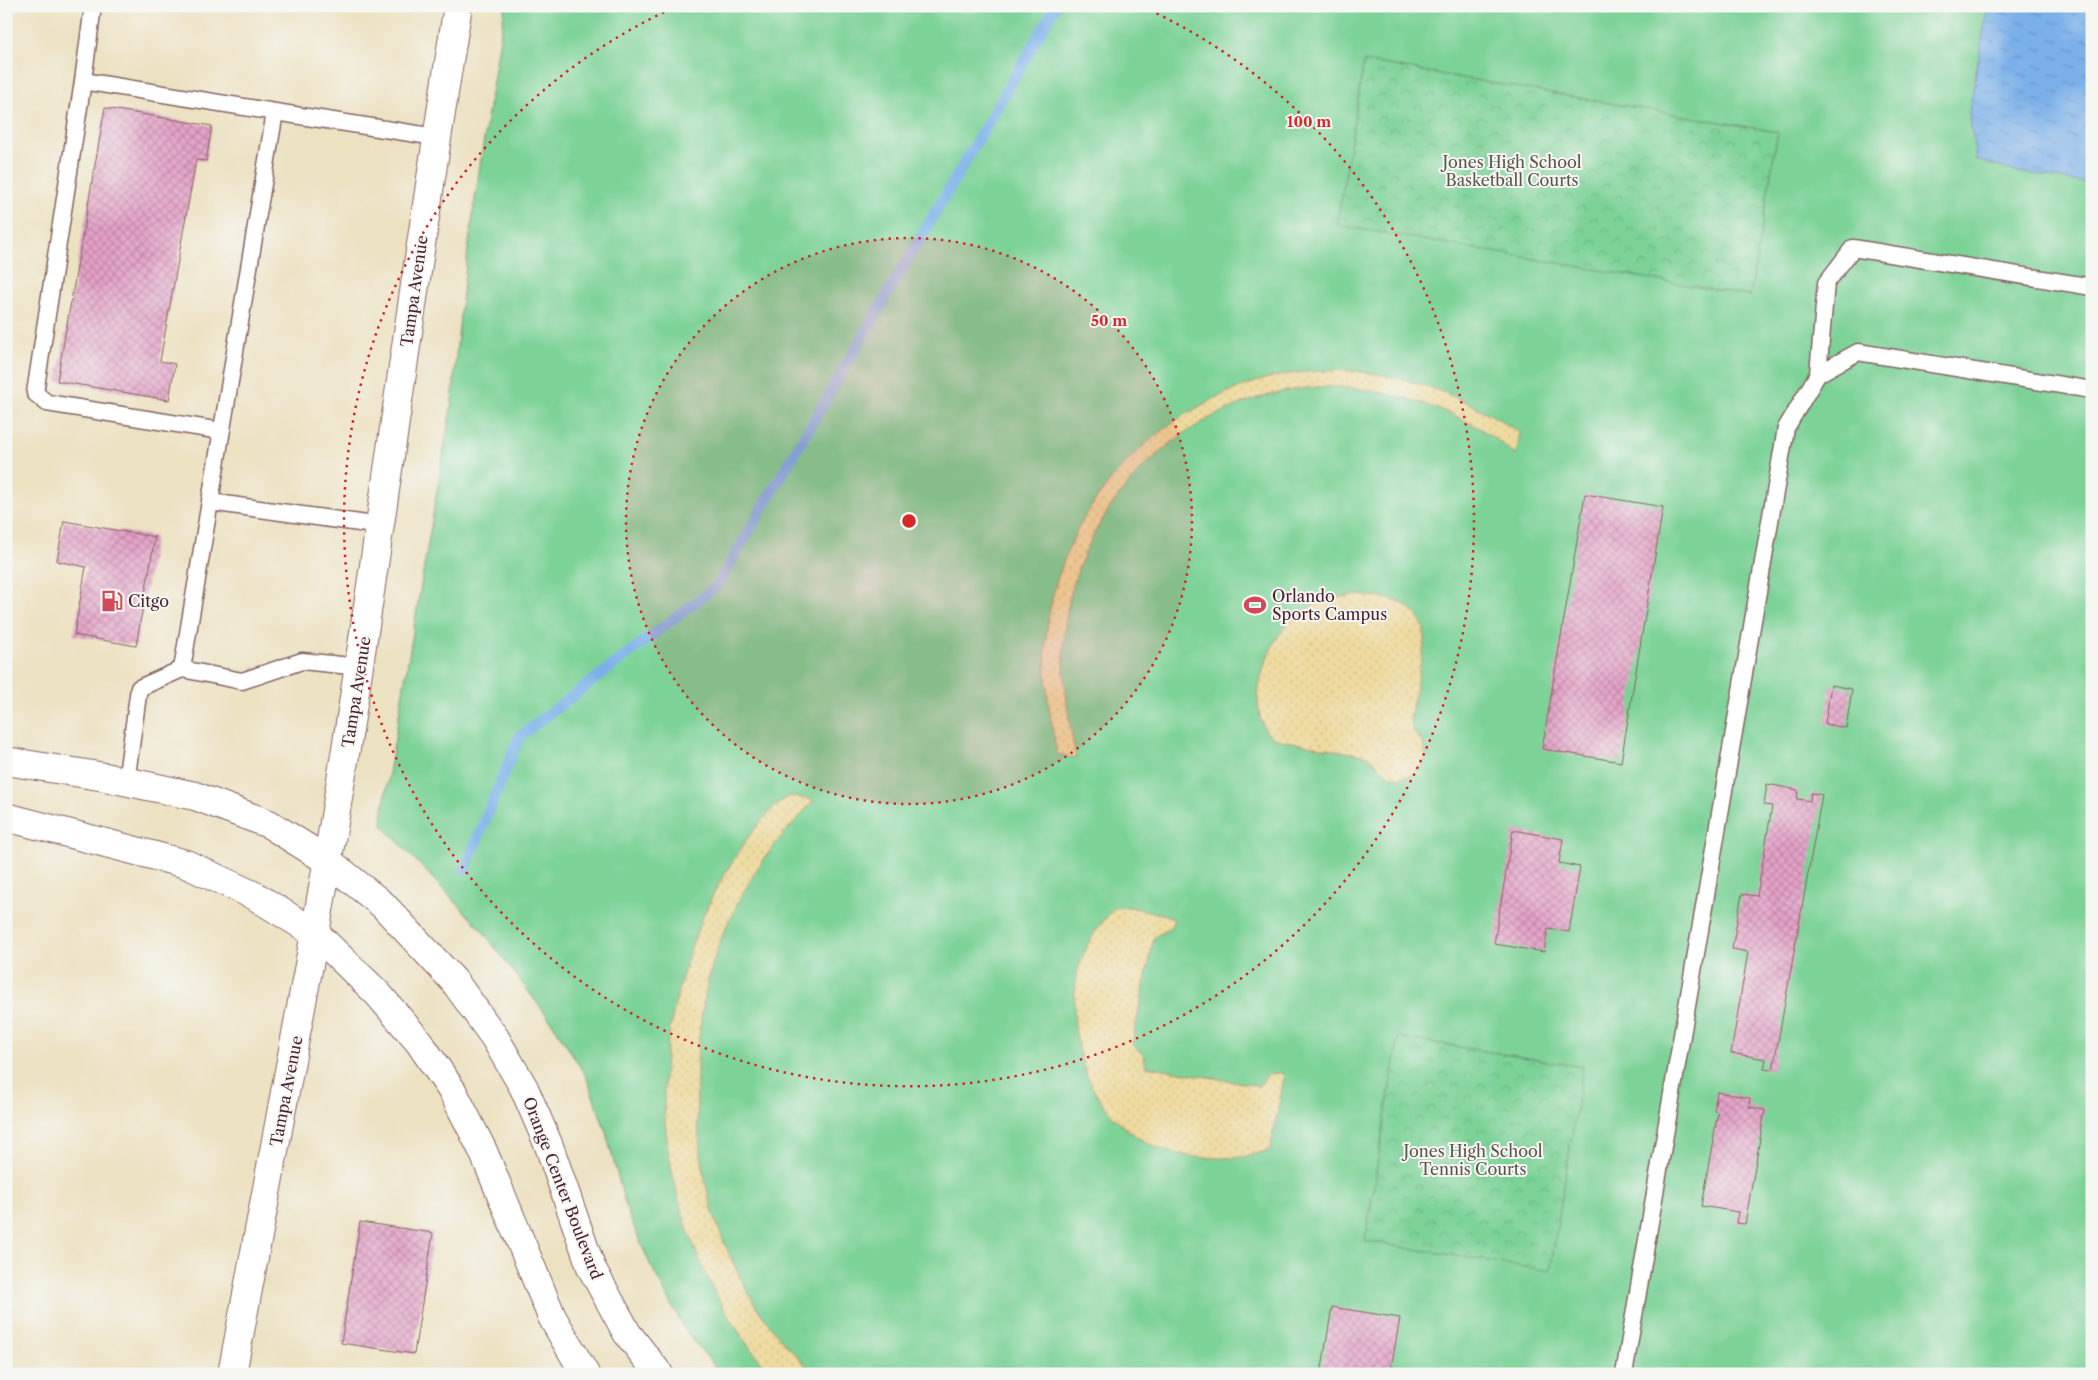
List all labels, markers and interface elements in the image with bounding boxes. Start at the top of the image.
text: 100 m [1287,112,1331,131]
park label: Jones High School Basketball Courts [1439,152,1582,190]
street label: Tampa Avenue [396,234,432,348]
text: 50 m [1091,311,1127,330]
centre of rings [900,512,918,530]
place label: Orlando Sports Campus [1272,586,1387,624]
fuel station icon: Citgo [99,588,125,614]
place label: Citgo [128,591,169,611]
sports icon: Orlando Sports Campus [1242,592,1268,618]
street label: Tampa Avenue [337,635,375,749]
street label: Tampa Avenue [265,1034,307,1148]
street label: Orange Center Boulevard [519,1094,607,1282]
park label: Jones High School Tennis Courts [1400,1141,1543,1179]

